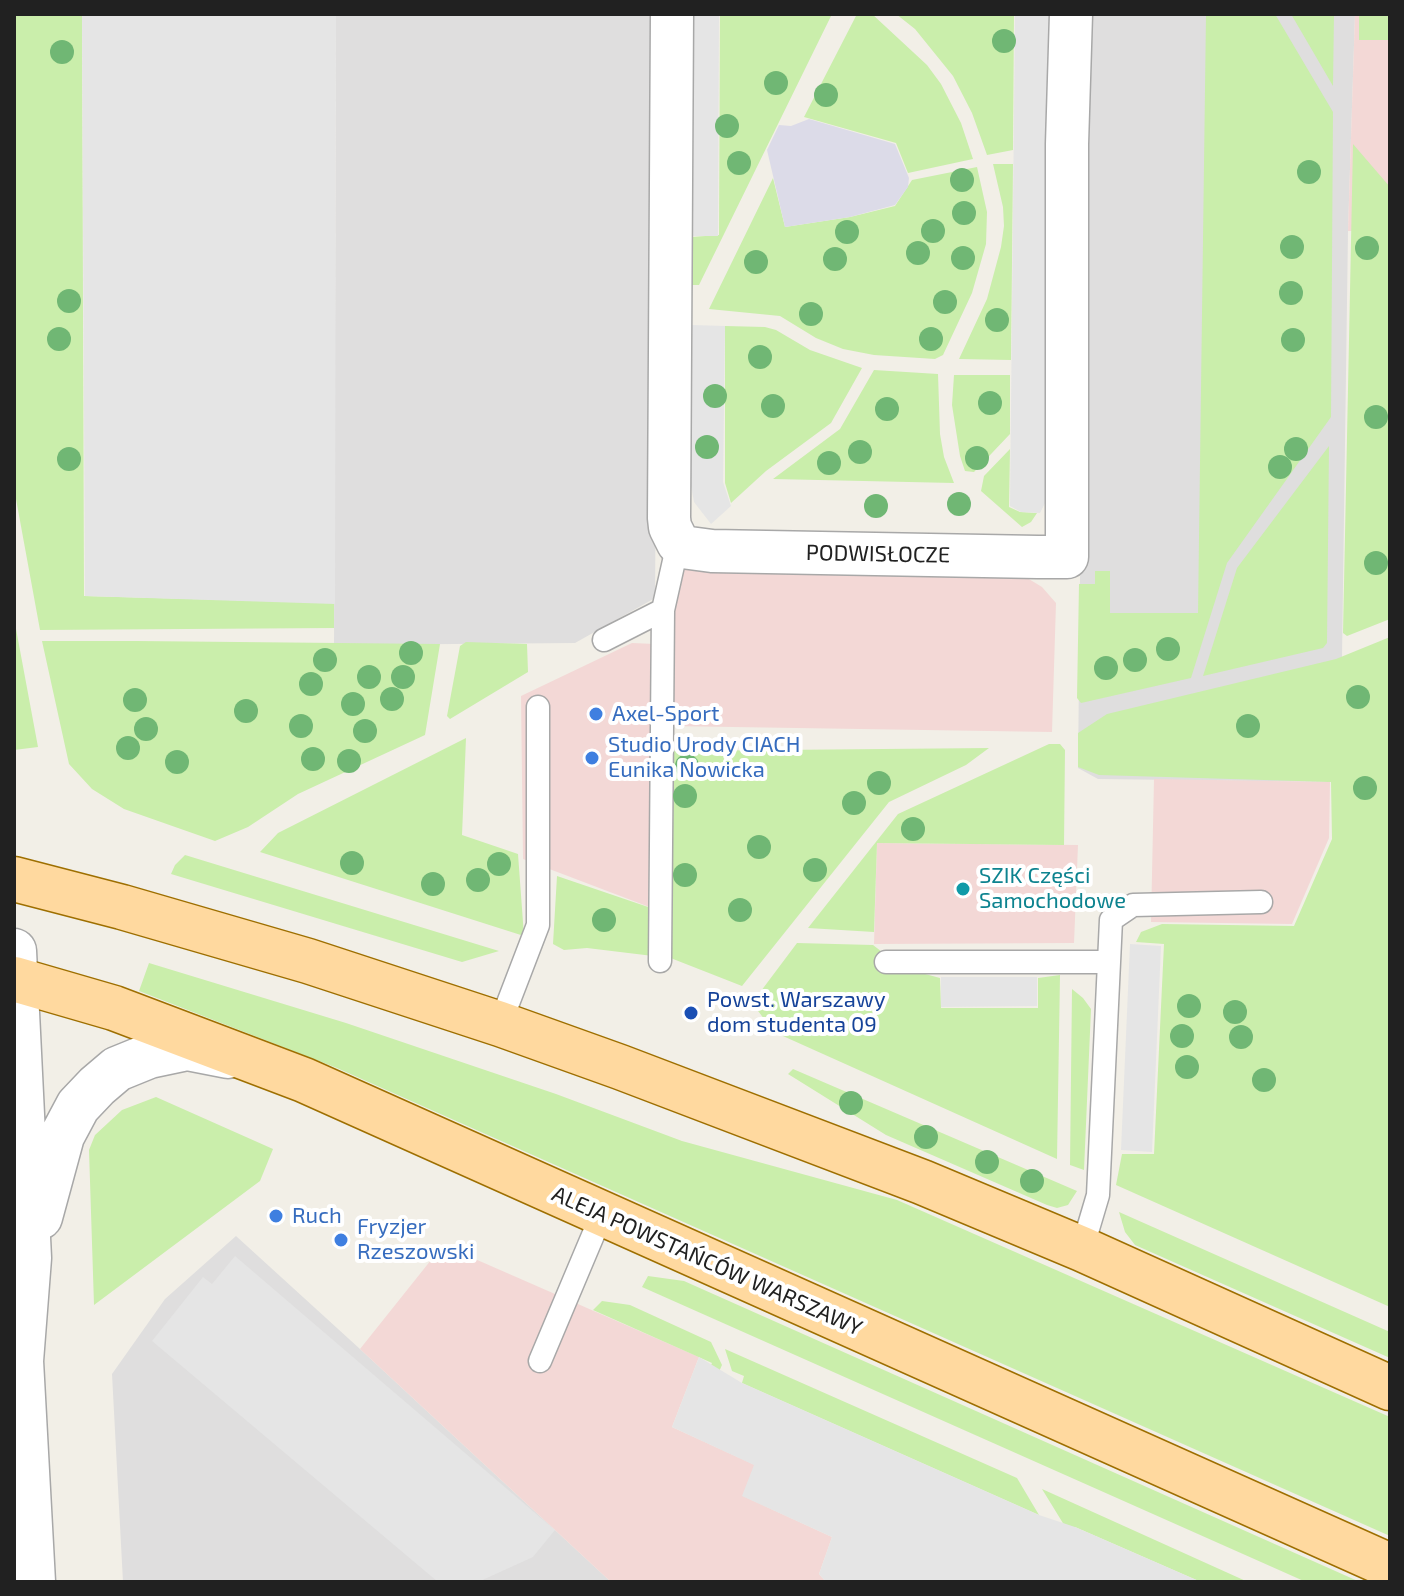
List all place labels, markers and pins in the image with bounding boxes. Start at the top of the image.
place label: Axel-Sport [612,701,719,727]
marker: Axel-Sport [587,705,605,723]
place label: Studio Urody CIACH Eunika Nowicka [608,732,801,784]
marker: Studio Urody CIACH Eunika Nowicka [583,749,601,767]
place label: SZIK Części Samochodowe [979,863,1126,914]
marker: SZIK Części Samochodowe [954,880,972,898]
place label: Powst. Warszawy dom studenta 09 [707,987,886,1038]
marker: Powst. Warszawy dom studenta 09 [682,1004,700,1022]
place label: Ruch [292,1203,342,1229]
marker: Ruch [267,1207,285,1225]
place label: Fryzjer Rzeszowski [357,1214,474,1266]
marker: Fryzjer Rzeszowski [332,1231,350,1249]

